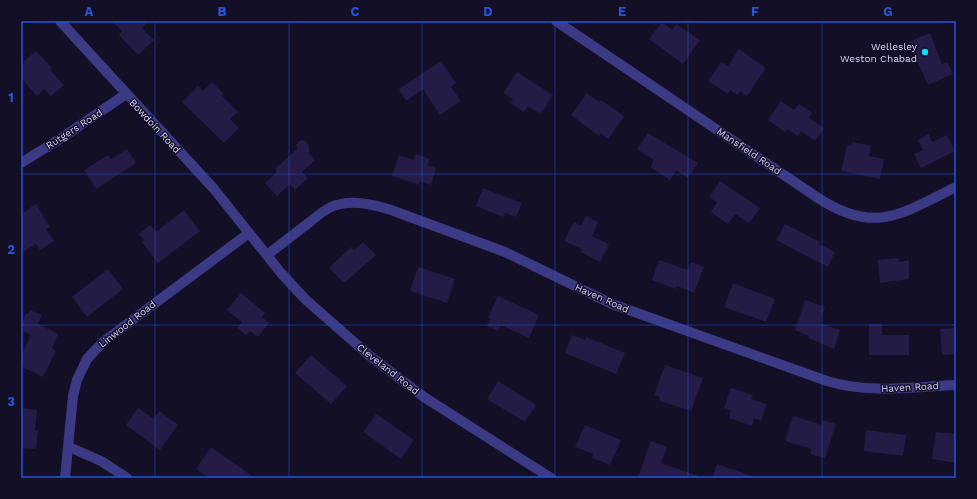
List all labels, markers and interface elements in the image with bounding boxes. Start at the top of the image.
text: A [85,4,94,19]
text: B [218,4,227,19]
text: C [351,4,360,19]
text: D [483,4,493,19]
text: E [618,4,626,19]
text: F [751,4,759,19]
text: G [883,4,893,19]
place label: Wellesley Weston Chabad [840,41,918,64]
marker: Wellesley Weston Chabad [920,47,930,57]
text: 1 [8,90,14,105]
street label: Bowdoin Road [127,97,183,155]
street label: Rutgers Road [44,107,104,151]
street label: Mansfield Road [715,125,783,177]
text: 2 [7,242,15,257]
street label: Haven Road [573,281,631,315]
street label: Linwood Road [96,298,158,350]
street label: Cleveland Road [355,341,421,397]
street label: Haven Road [881,380,939,394]
text: 3 [7,394,15,409]

